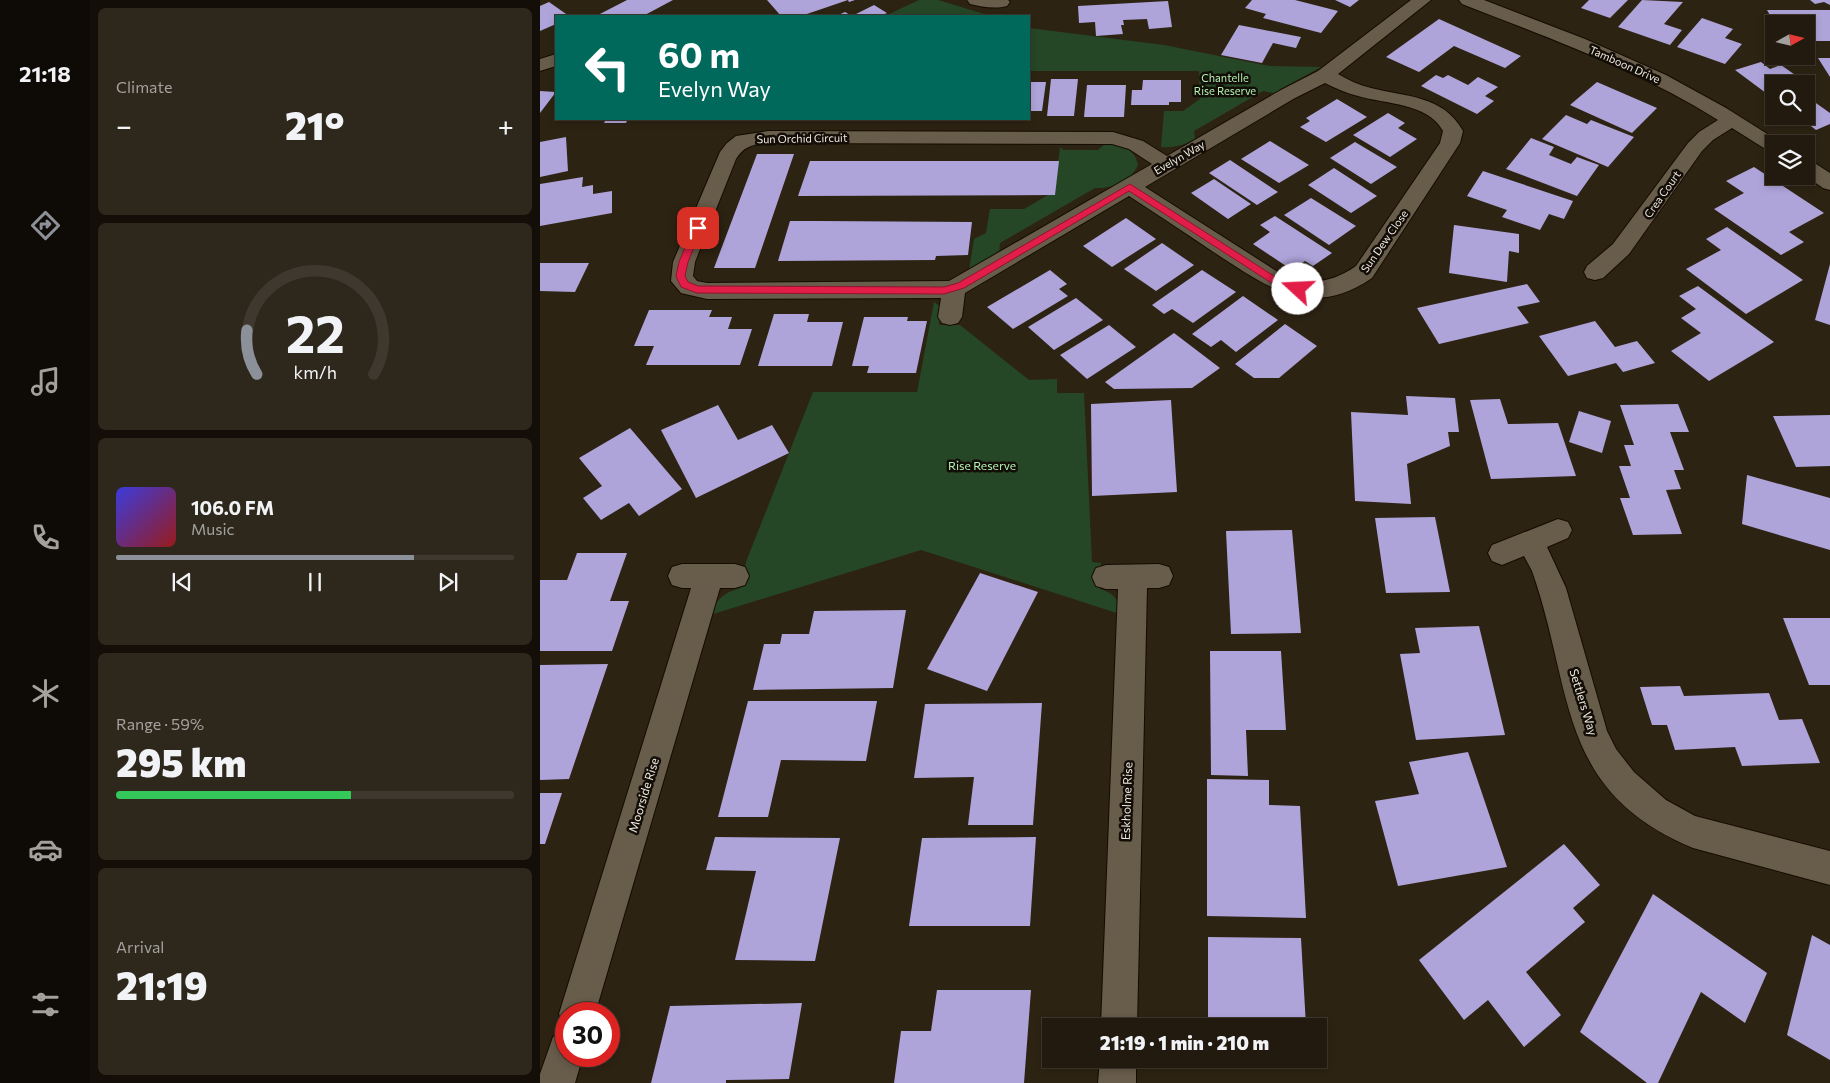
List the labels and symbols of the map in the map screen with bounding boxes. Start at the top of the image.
north arrow [1765,15,1815,65]
street label: Tamboon Drive [1588,43,1663,85]
park label: Chantelle Rise Reserve [1194,71,1256,97]
street label: Sun Orchid Circuit [757,131,848,145]
street label: Evelyn Way [1151,137,1207,177]
street label: Crea Court [1641,168,1683,220]
pin [677,207,719,249]
street label: Sun Dew Close [1358,207,1410,275]
position arrow [1271,262,1323,314]
park label: Rise Reserve [948,458,1016,472]
street label: Settlers Way [1567,667,1601,737]
street label: Moorside Rise [625,756,661,834]
street label: Eskholme Rise [1118,762,1134,840]
speed limit sign: 30 [555,1002,620,1067]

